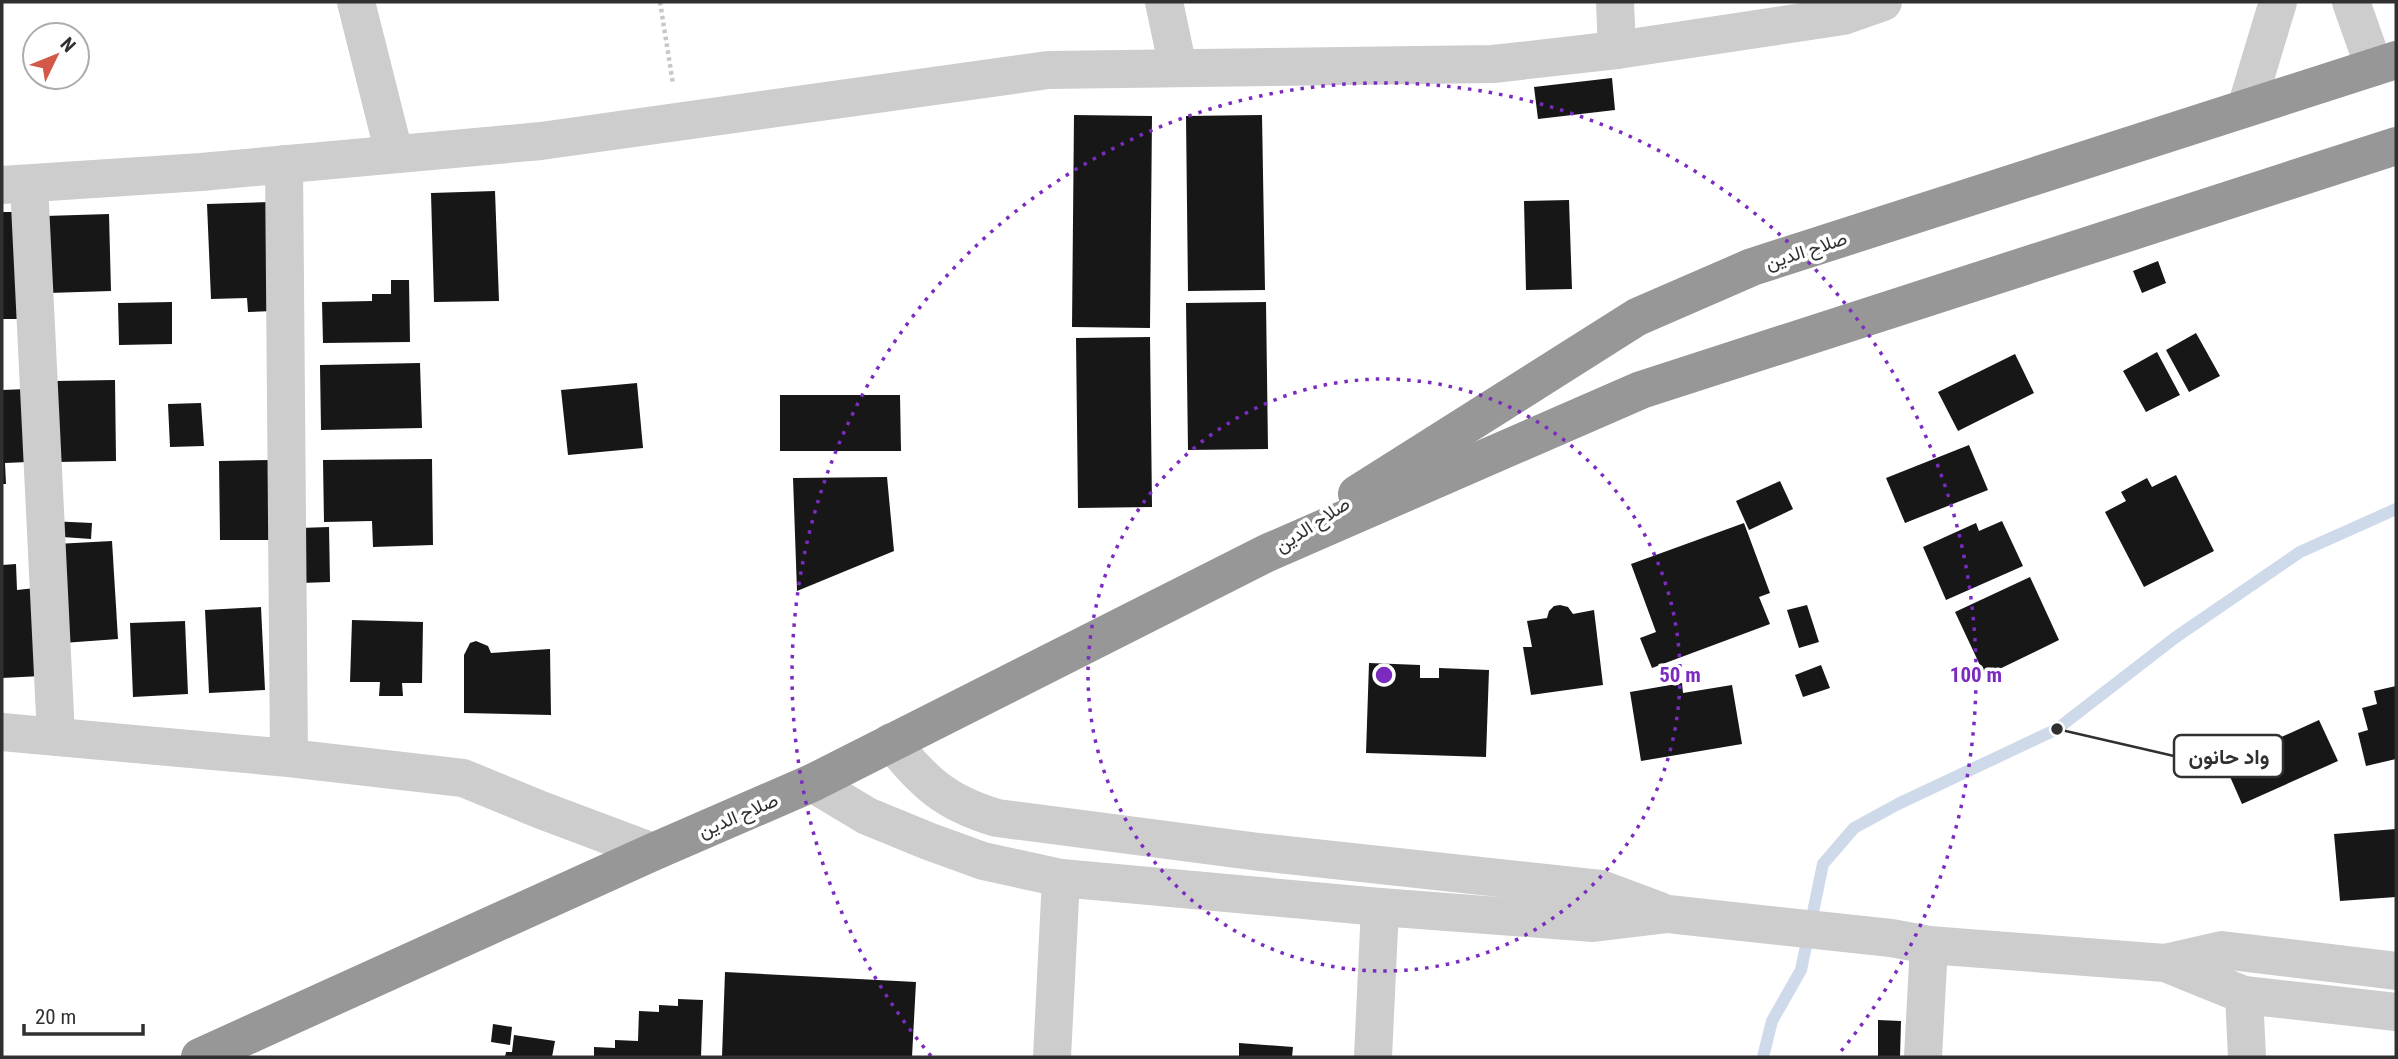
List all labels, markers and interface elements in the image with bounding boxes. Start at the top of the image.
north arrow [21,21,91,91]
text: N [56,33,80,57]
street label: صلاح الدين [1762,226,1850,275]
street label: صلاح الدين [1271,492,1355,558]
centre of rings [1372,663,1396,687]
text: 50 m [1659,663,1701,687]
text: 100 m [1950,663,2002,687]
callout: واد حانون [2174,735,2283,777]
text: واد حانون [2189,745,2269,770]
street label: صلاح الدين [695,788,782,844]
scale bar [24,992,144,1036]
text: 20 m [35,1005,76,1029]

